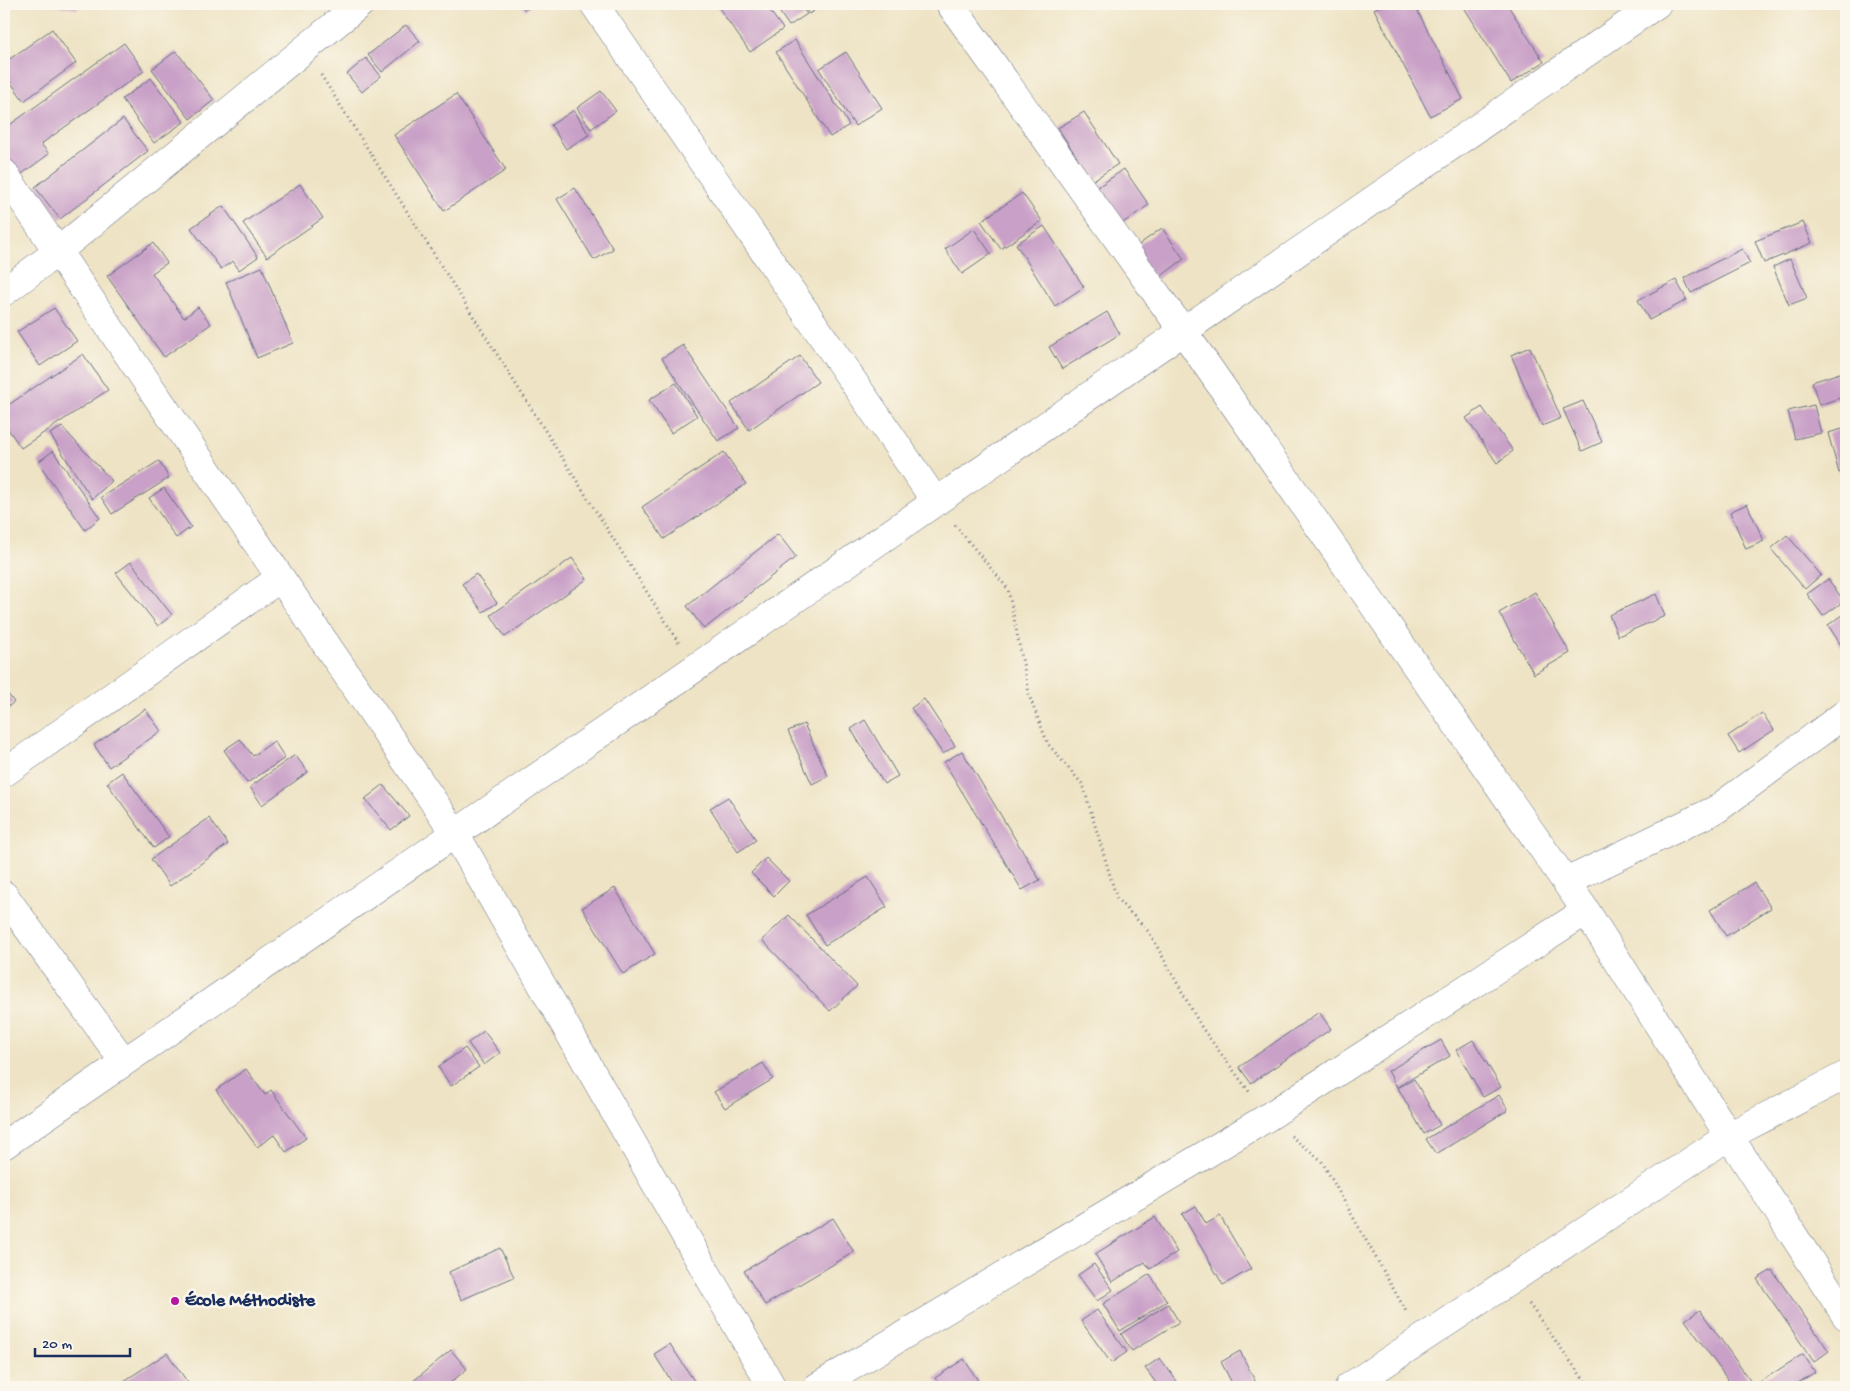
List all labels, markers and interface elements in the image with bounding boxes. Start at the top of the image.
place label: École Méthodiste [185,1290,316,1312]
marker: École Méthodiste [169,1295,181,1307]
scale bar [35,1326,130,1358]
text: 20 m [42,1336,72,1354]

